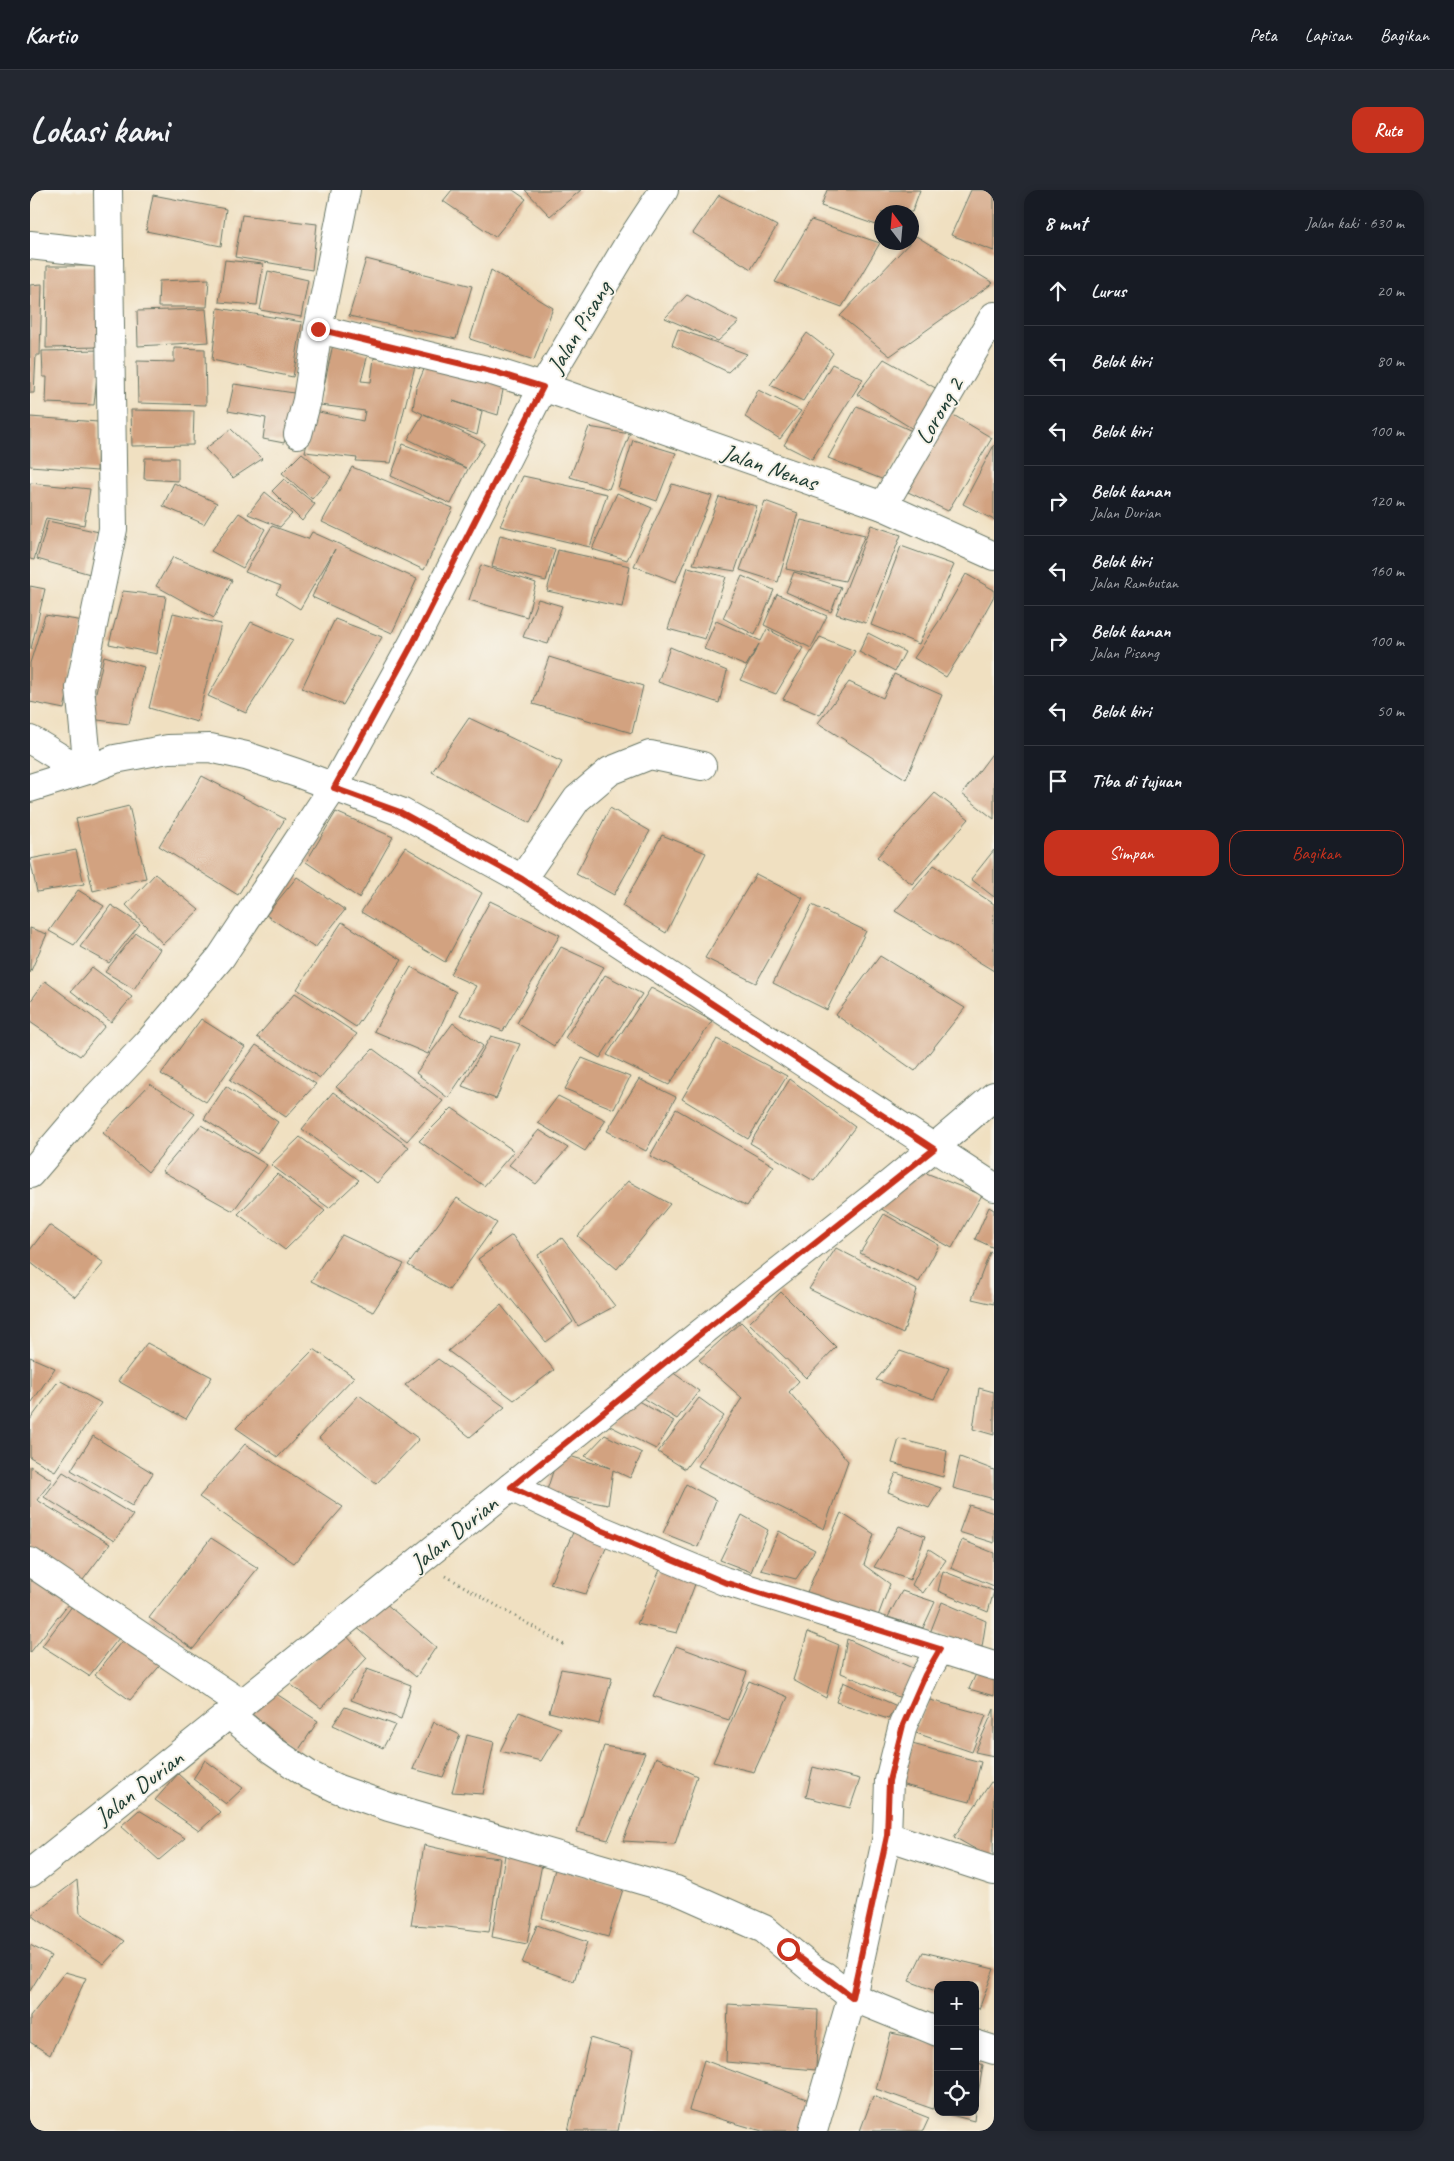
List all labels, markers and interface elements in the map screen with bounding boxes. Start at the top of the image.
text: Kartio [25,20,77,50]
text: Peta [1250,24,1277,46]
text: Lapisan [1305,24,1352,46]
text: Bagikan [1380,24,1429,46]
button: Rute [1352,107,1424,153]
text: Lokasi kami [30,108,168,153]
north arrow [874,205,919,250]
text: 8 mnt [1044,210,1087,236]
text: Jalan kaki · 630 m [1306,213,1404,233]
street label: Jalan Pisang [539,274,619,379]
icon: ahead [1044,277,1072,305]
text: Lurus [1091,279,1126,303]
text: 20 m [1377,281,1404,301]
route end [307,318,330,341]
icon: left [1044,347,1072,375]
text: Belok kiri [1091,349,1151,373]
text: 80 m [1377,351,1404,371]
street label: Lorong 2 [908,371,971,450]
icon: left [1044,417,1072,445]
text: Belok kiri [1091,419,1151,443]
text: 100 m [1370,421,1404,441]
street label: Jalan Nenas [717,436,824,498]
text: Belok kanan [1091,479,1170,503]
icon: right [1044,487,1072,515]
text: 120 m [1370,491,1404,511]
text: Jalan Durian [1091,503,1160,523]
text: Belok kiri [1091,549,1151,573]
icon: left [1044,557,1072,585]
text: 160 m [1370,561,1404,581]
text: Jalan Rambutan [1091,573,1178,593]
text: Belok kanan [1091,619,1170,643]
icon: right [1044,627,1072,655]
text: 100 m [1370,631,1404,651]
text: Jalan Pisang [1091,643,1159,663]
icon: left [1044,697,1072,725]
text: Belok kiri [1091,699,1151,723]
text: 50 m [1377,701,1404,721]
icon: arrive [1044,767,1072,795]
text: Tiba di tujuan [1091,769,1181,793]
button: Simpan [1044,830,1219,876]
button: Bagikan [1229,830,1404,876]
street label: Jalan Durian [403,1488,505,1578]
street label: Jalan Durian [88,1742,190,1832]
route start [777,1938,800,1961]
map controls [934,1981,979,2116]
button: + [934,1981,979,2026]
button: − [934,2026,979,2071]
button: locate [934,2071,979,2116]

